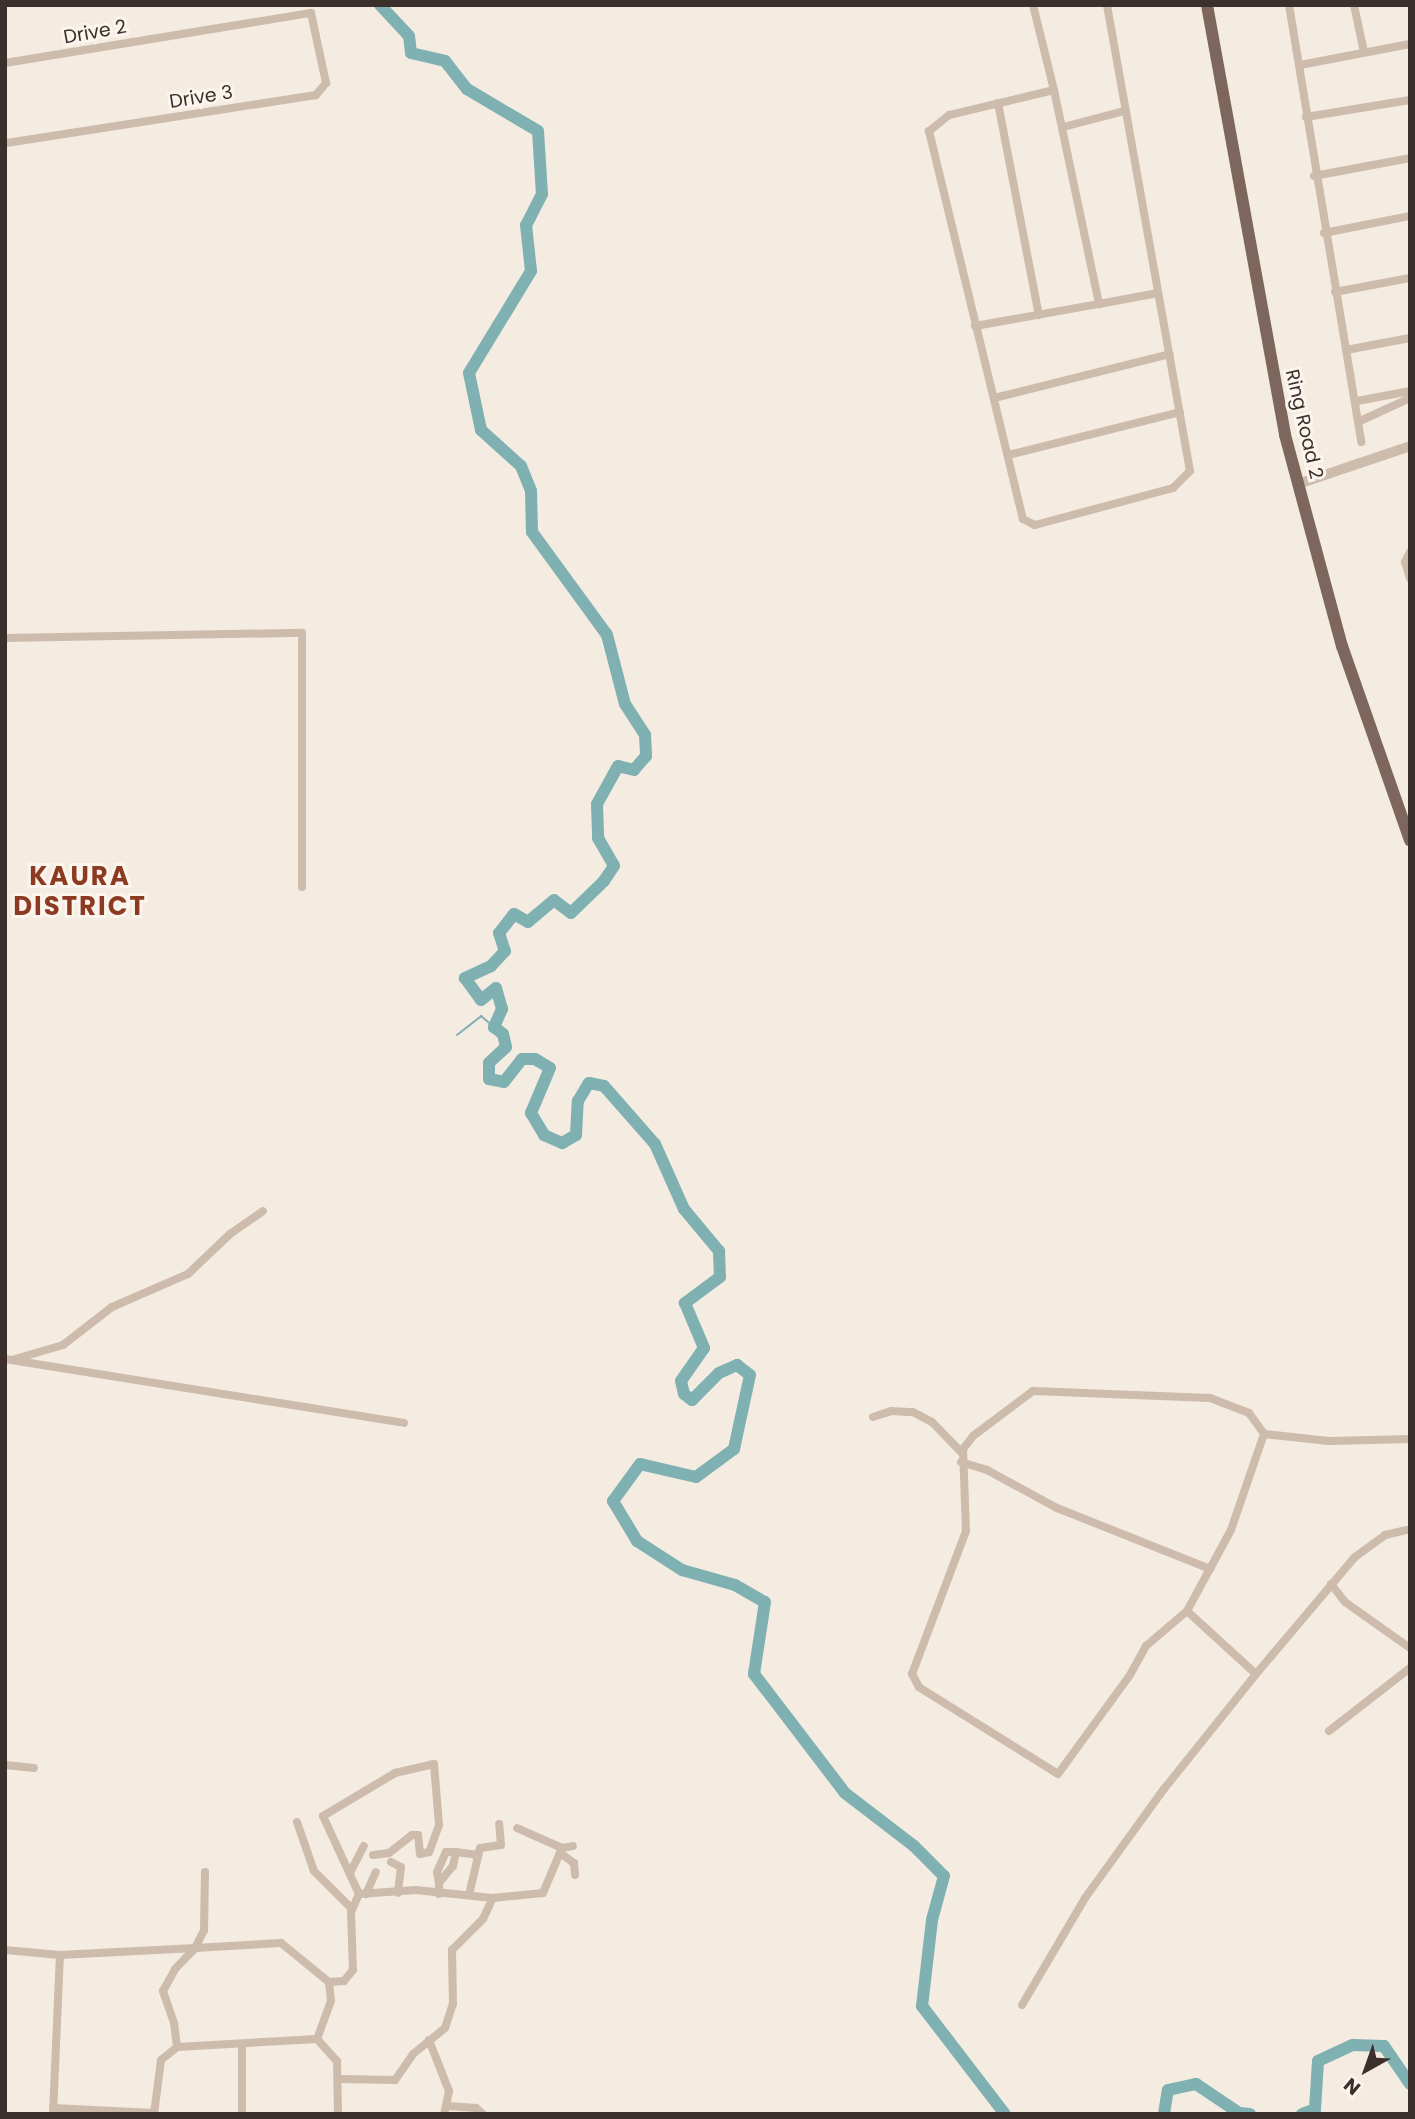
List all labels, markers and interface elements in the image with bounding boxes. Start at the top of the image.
street label: Drive 2 [62,15,128,49]
street label: Drive 3 [168,81,234,113]
street label: Ring Road 2 [1280,367,1328,481]
district label: KAURA DISTRICT [14,861,146,922]
north arrow [1331,2035,1401,2105]
text: N [1338,2072,1366,2101]

